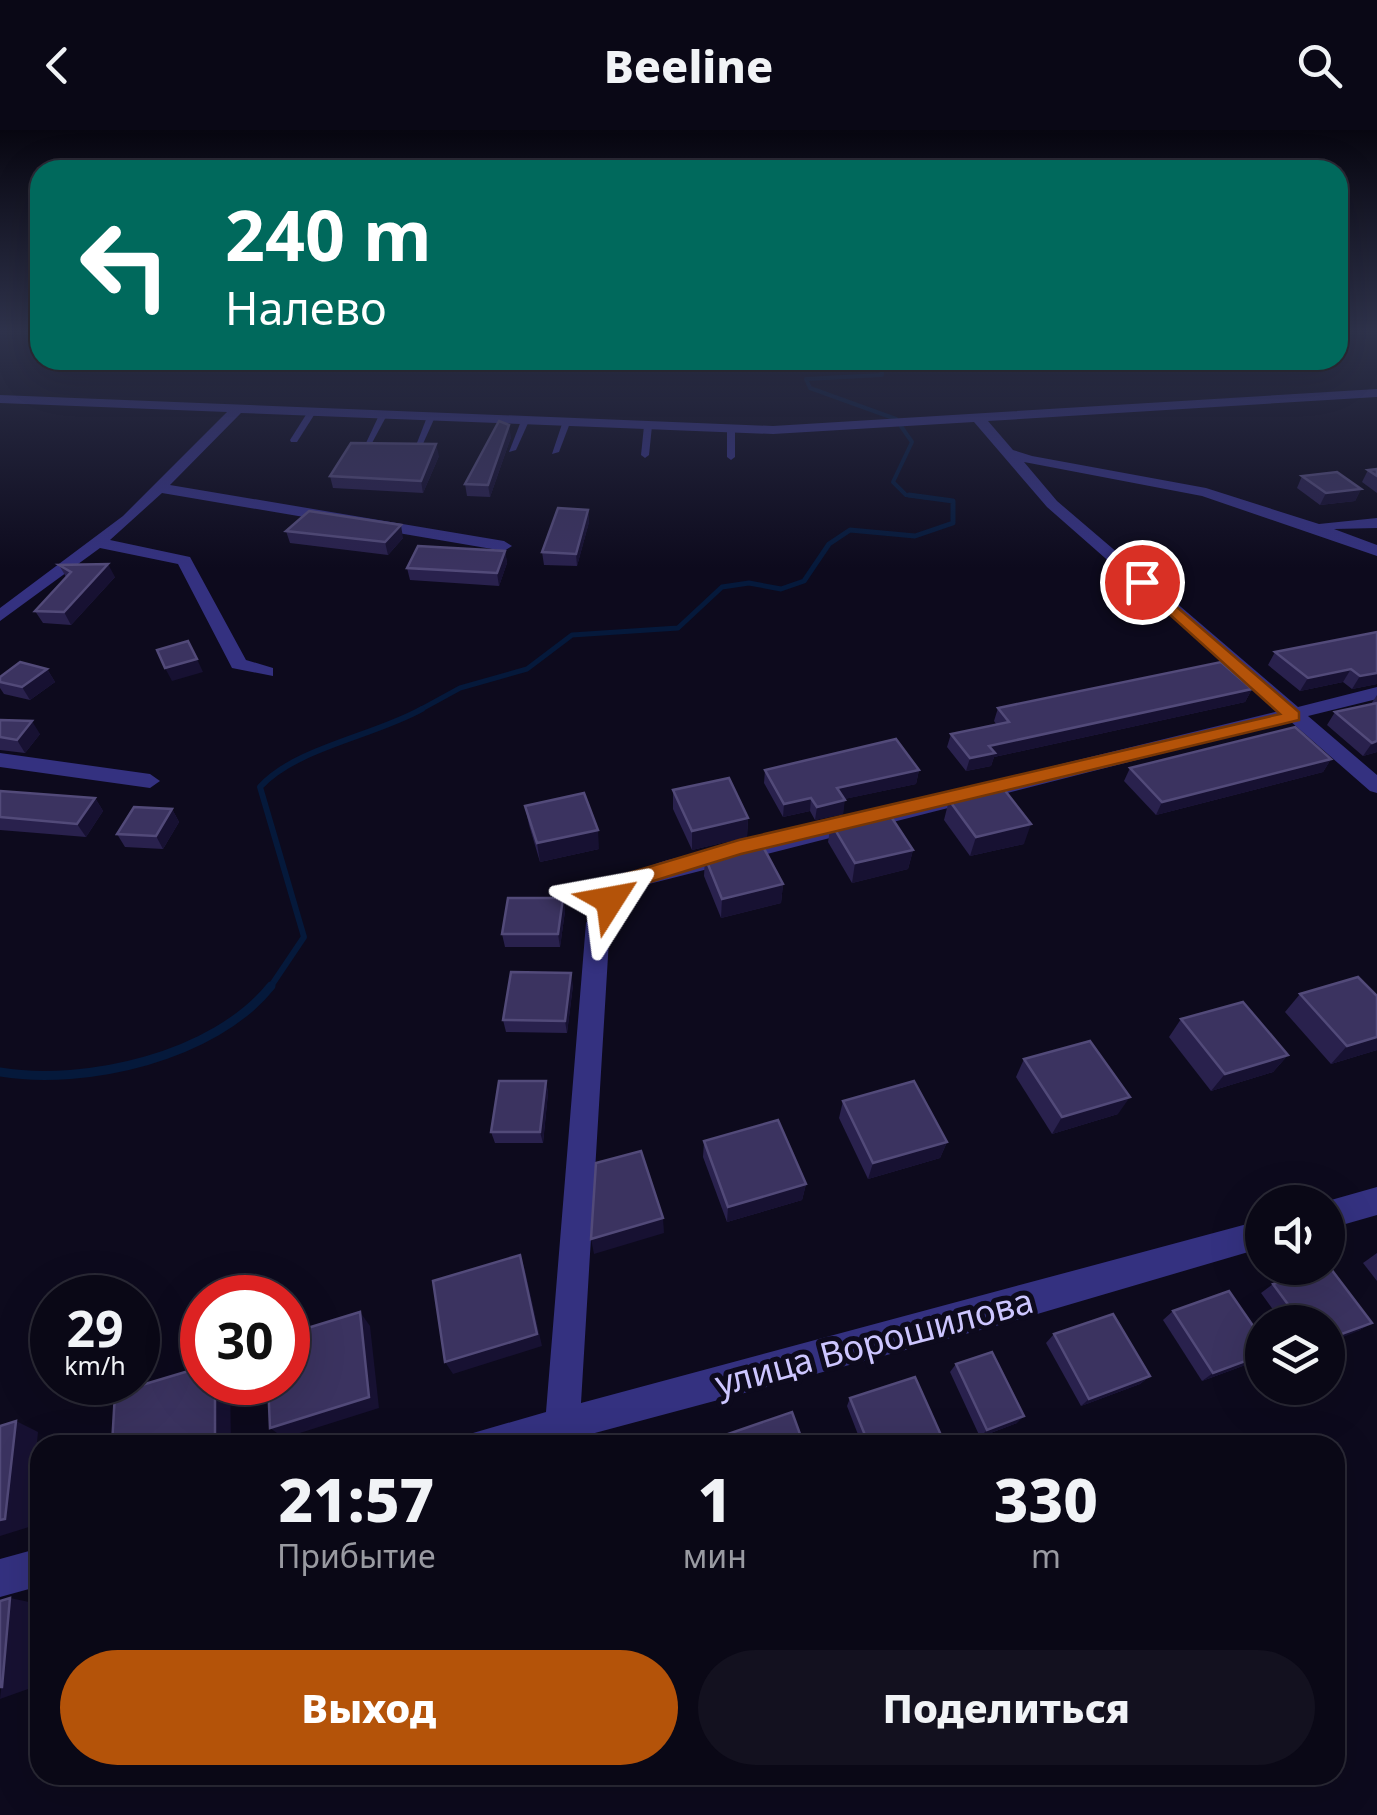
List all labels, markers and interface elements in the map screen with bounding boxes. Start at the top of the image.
text: Beeline [604,35,773,96]
icon: back [30,38,85,93]
icon: search [1292,38,1347,93]
text: 240 m [225,186,432,282]
icon: left [60,200,190,330]
text: Налево [225,277,387,338]
pin [1100,540,1185,625]
icon: arrive [1115,555,1170,610]
position arrow [558,848,662,952]
map controls [1245,1185,1345,1405]
button: sound [1245,1185,1345,1285]
speed limit sign: 30 [180,1275,310,1405]
street label: улица Ворошилова [710,1276,1038,1406]
text: 29 [66,1294,124,1362]
button: layers [1245,1305,1345,1405]
text: km/h [64,1348,126,1382]
text: 21:57 [278,1458,434,1540]
text: 1 [697,1458,732,1540]
text: 330 [994,1458,1098,1540]
text: Прибытие [277,1534,436,1577]
text: мин [683,1534,747,1577]
text: m [1031,1534,1061,1577]
button: Выход [60,1650,678,1765]
button: Поделиться [698,1650,1315,1765]

